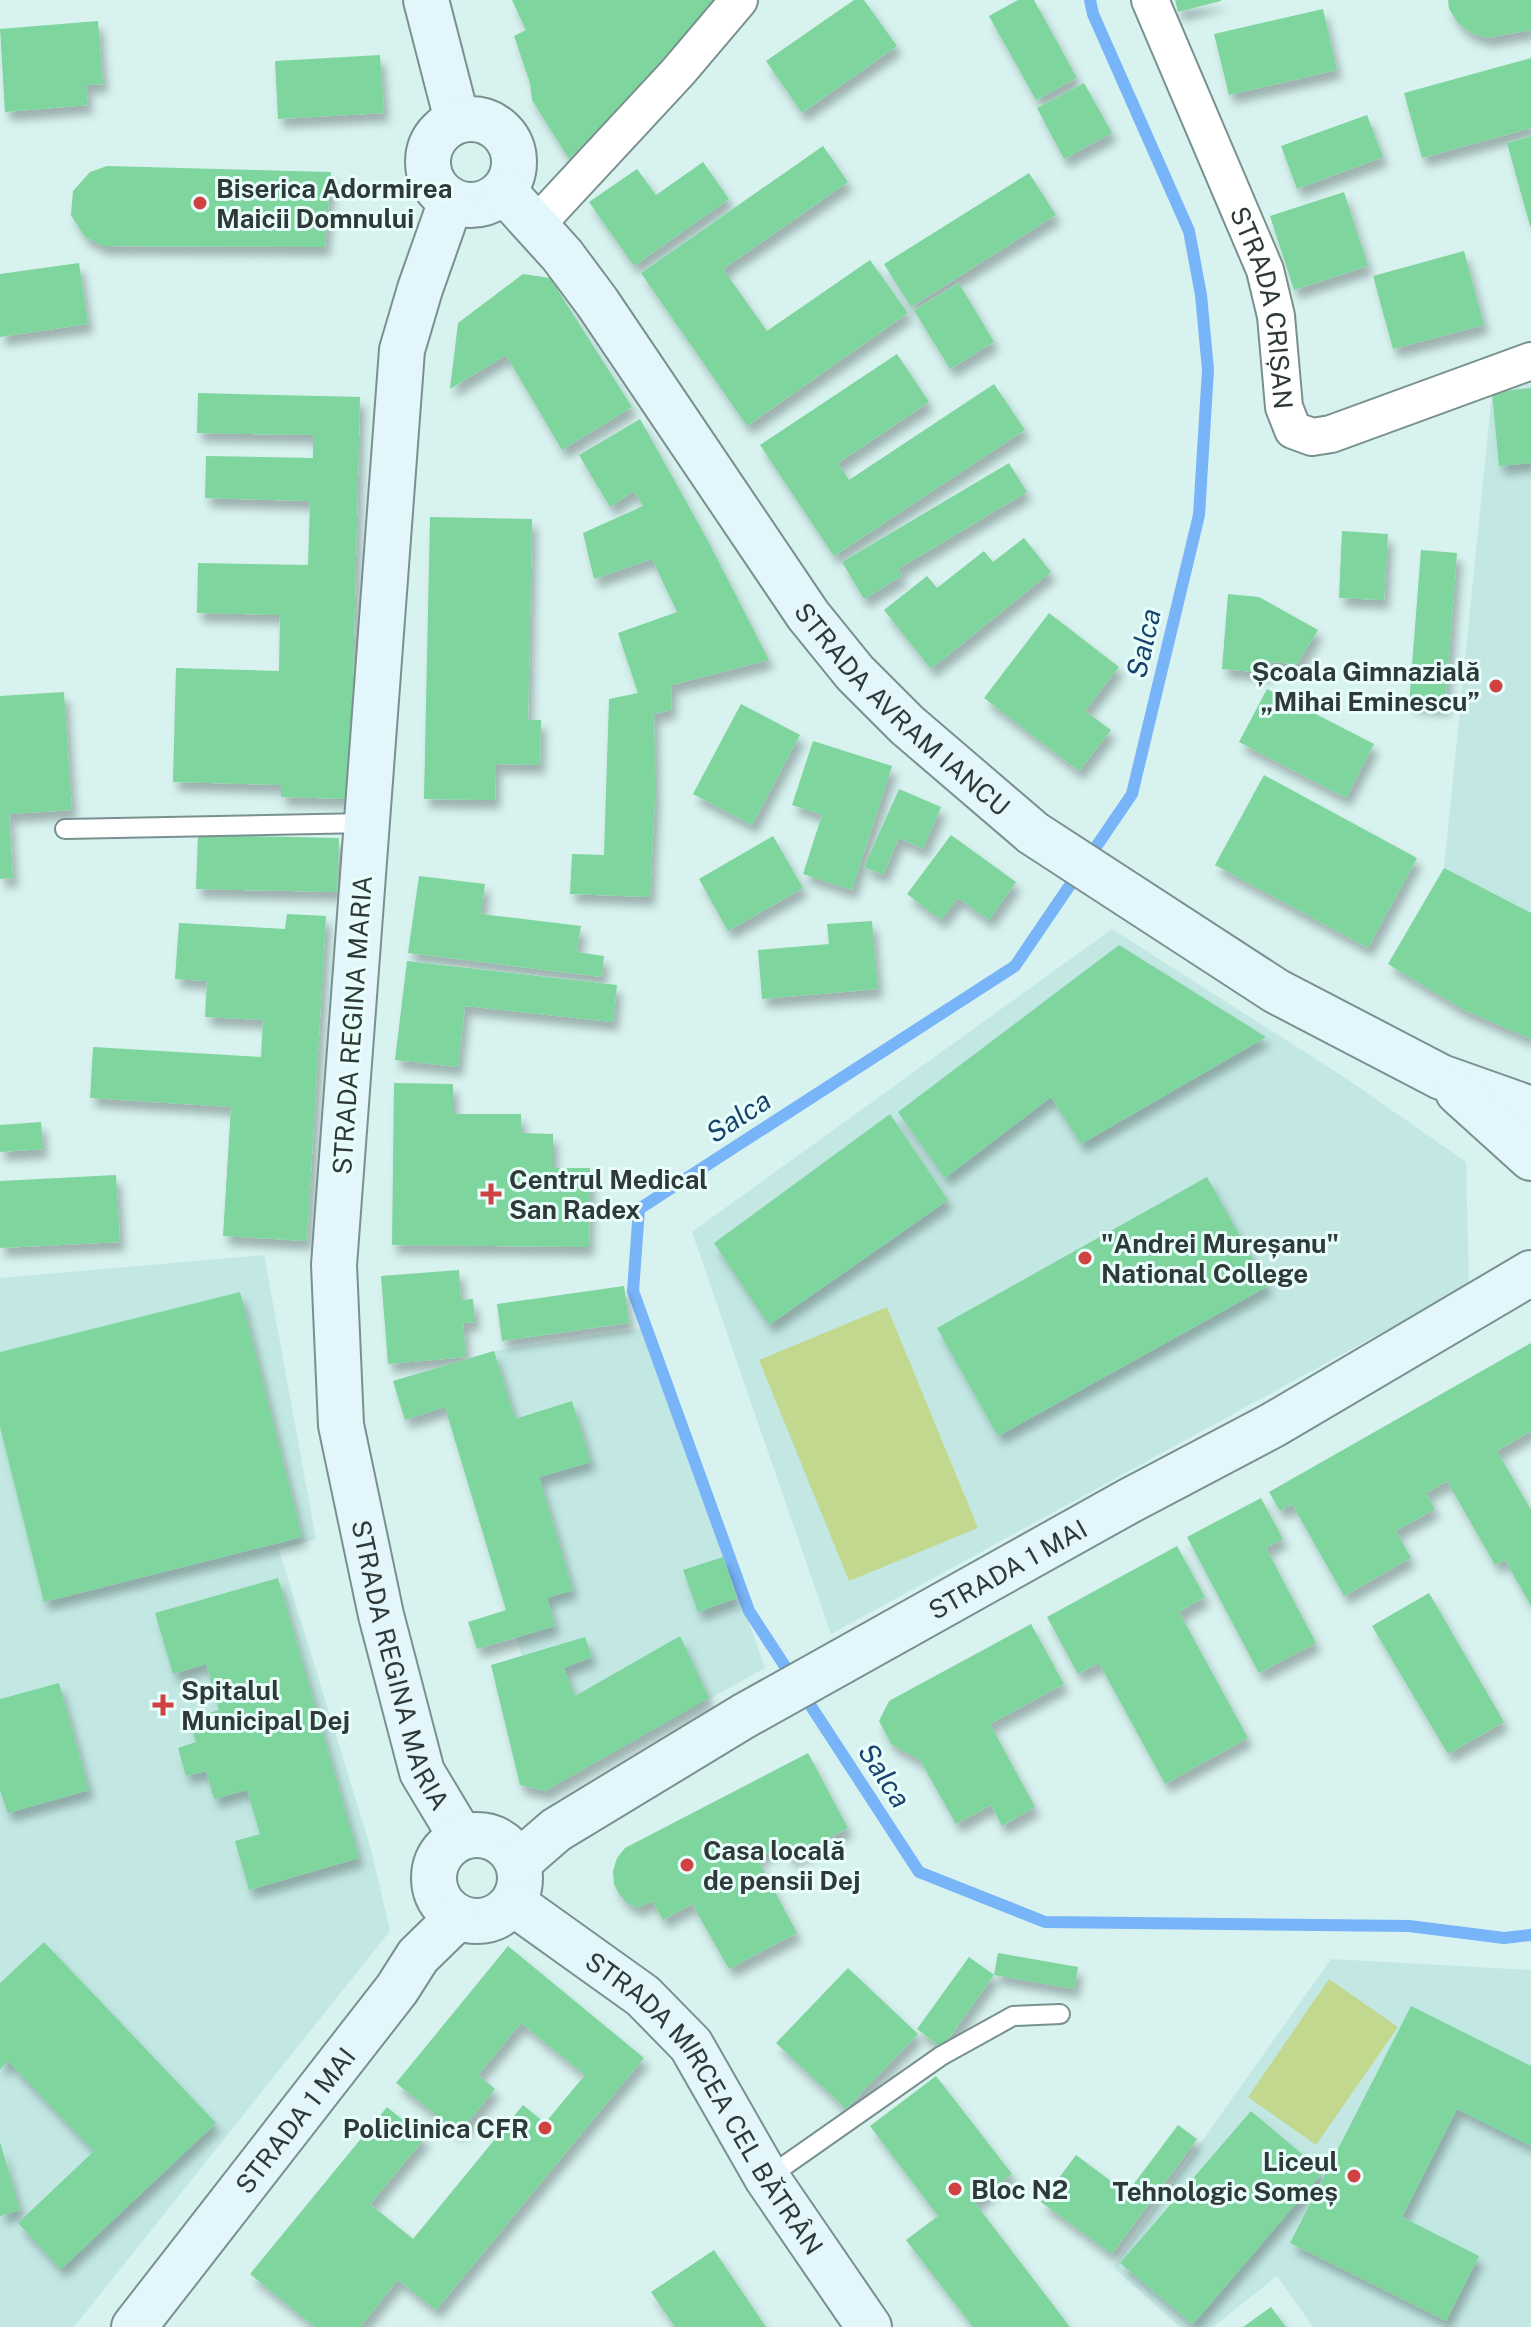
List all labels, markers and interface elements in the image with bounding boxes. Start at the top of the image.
place label: Biserica Adormirea Maicii Domnului [216,173,452,234]
marker: Biserica Adormirea Maicii Domnului [191,194,209,212]
street label: STRADA CRIȘAN [1224,202,1300,411]
street label: STRADA AVRAM IANCU [789,597,1016,822]
water label: Salca [1119,605,1167,681]
place label: Școala Gimnazială „Mihai Eminescu” [1252,656,1480,717]
marker: Școala Gimnazială „Mihai Eminescu” [1487,677,1505,695]
street label: STRADA REGINA MARIA [326,874,378,1176]
water label: Salca [700,1083,776,1149]
place label: Centrul Medical San Radex [509,1164,708,1225]
marker: Centrul Medical San Radex [480,1183,502,1205]
place label: "Andrei Mureșanu" National College [1101,1228,1339,1289]
marker: "Andrei Mureșanu" National College [1076,1249,1094,1267]
street label: STRADA 1 MAI [923,1512,1092,1625]
street label: STRADA REGINA MARIA [346,1517,456,1815]
place label: Spitalul Municipal Dej [181,1675,350,1736]
marker: Spitalul Municipal Dej [152,1694,174,1716]
water label: Salca [852,1737,918,1813]
place label: Casa locală de pensii Dej [703,1835,860,1896]
marker: Casa locală de pensii Dej [678,1856,696,1874]
street label: STRADA MIRCEA CEL BĂTRÂN [580,1945,830,2260]
street label: STRADA 1 MAI [228,2041,361,2199]
place label: Policlinica CFR [343,2113,529,2144]
marker: Policlinica CFR [536,2119,554,2137]
place label: Liceul Tehnologic Someș [1113,2146,1338,2207]
marker: Liceul Tehnologic Someș [1345,2167,1363,2185]
place label: Bloc N2 [971,2174,1068,2205]
marker: Bloc N2 [946,2180,964,2198]

